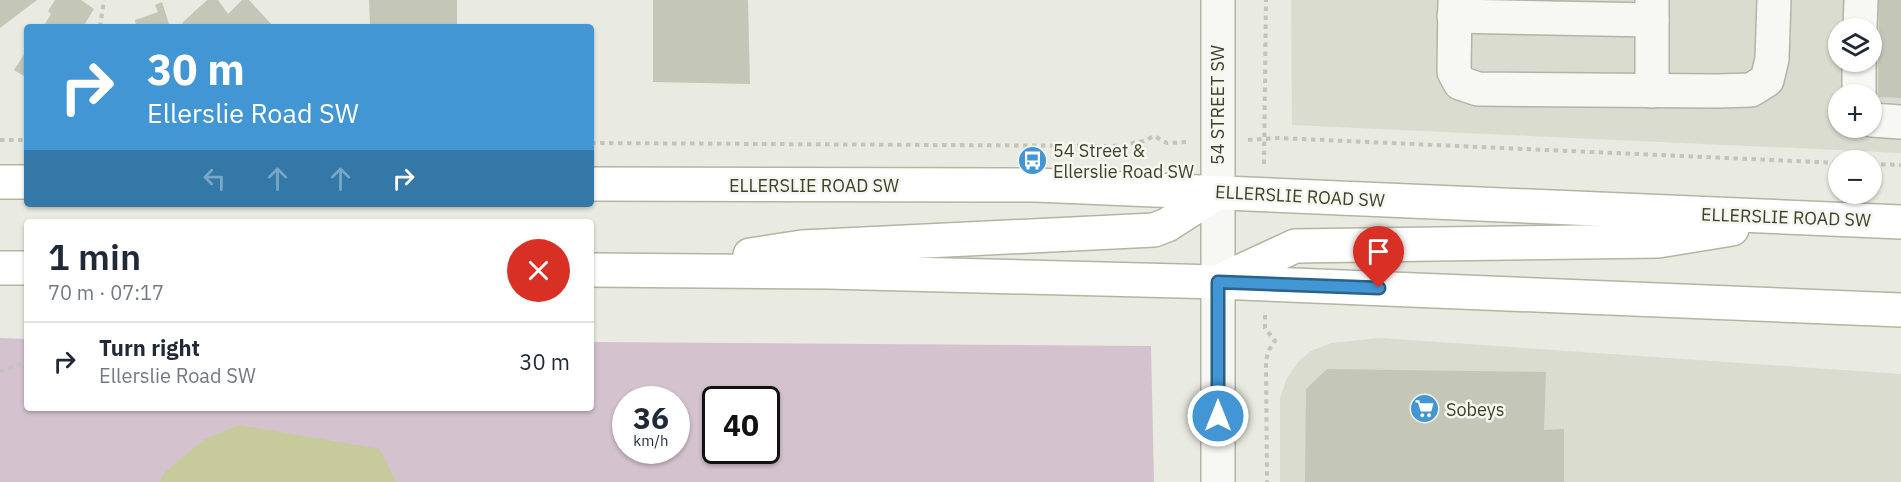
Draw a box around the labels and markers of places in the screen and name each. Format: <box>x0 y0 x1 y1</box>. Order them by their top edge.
place label: 54 Street & Ellerslie Road SW <box>1053 139 1194 183</box>
bus stop icon: 54 Street & Ellerslie Road SW <box>1016 144 1048 176</box>
pin <box>1353 226 1404 288</box>
supermarket icon: Sobeys <box>1409 393 1441 425</box>
place label: Sobeys <box>1446 398 1504 421</box>

